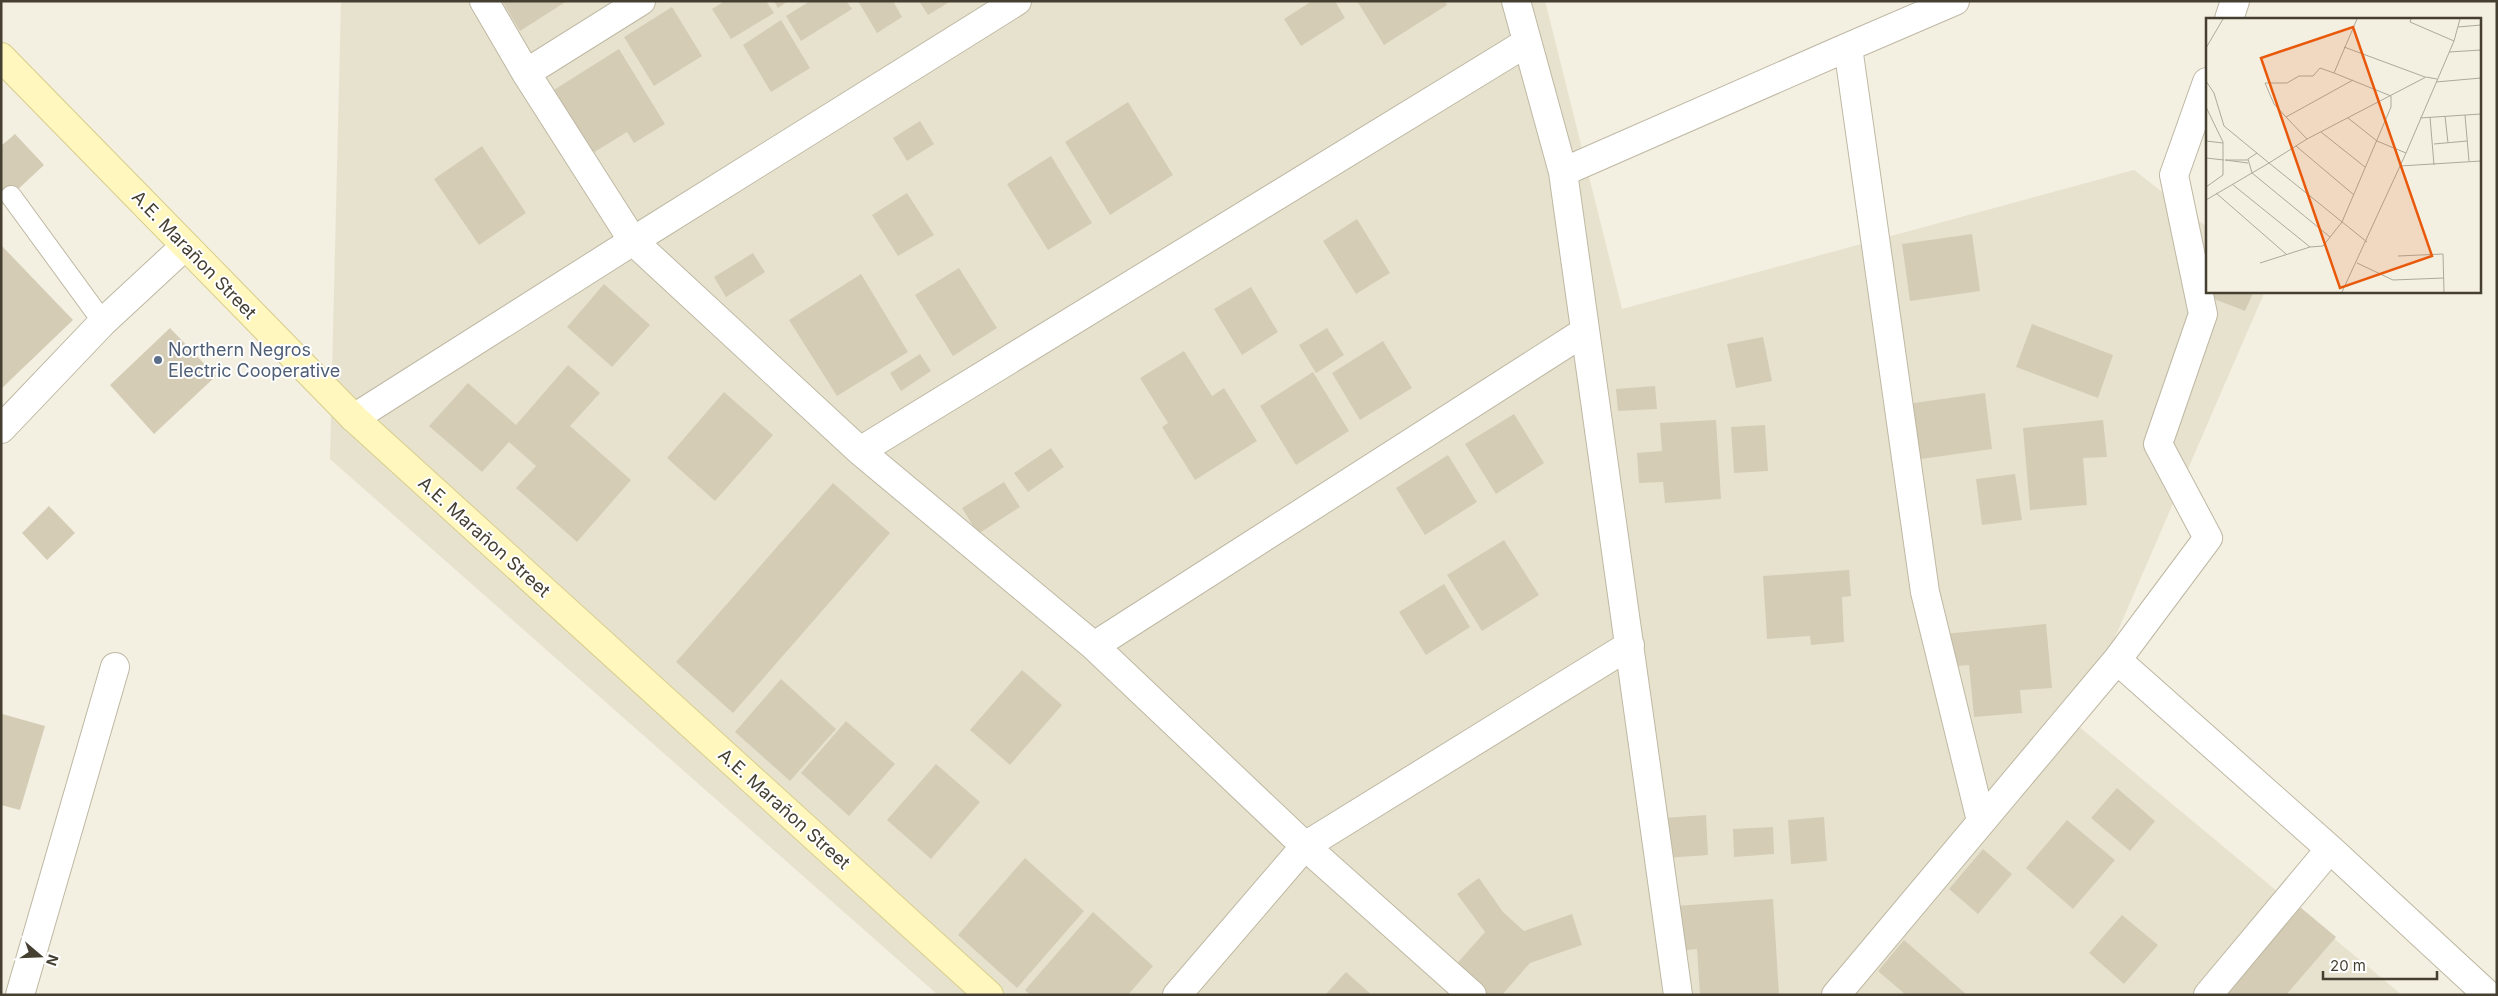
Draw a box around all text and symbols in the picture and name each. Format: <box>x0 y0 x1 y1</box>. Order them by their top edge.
inset map <box>2206 18 2480 292</box>
street label: A.E. Marañon Street <box>128 186 261 323</box>
place label: Northern Negros Electric Cooperative <box>168 339 340 381</box>
marker: Northern Negros Electric Cooperative <box>152 354 164 366</box>
street label: A.E. Marañon Street <box>414 472 555 601</box>
street label: A.E. Marañon Street <box>714 744 855 873</box>
north arrow <box>15 931 65 981</box>
scale bar <box>2323 948 2437 980</box>
text: N <box>43 953 63 968</box>
text: 20 m <box>2330 956 2366 975</box>

